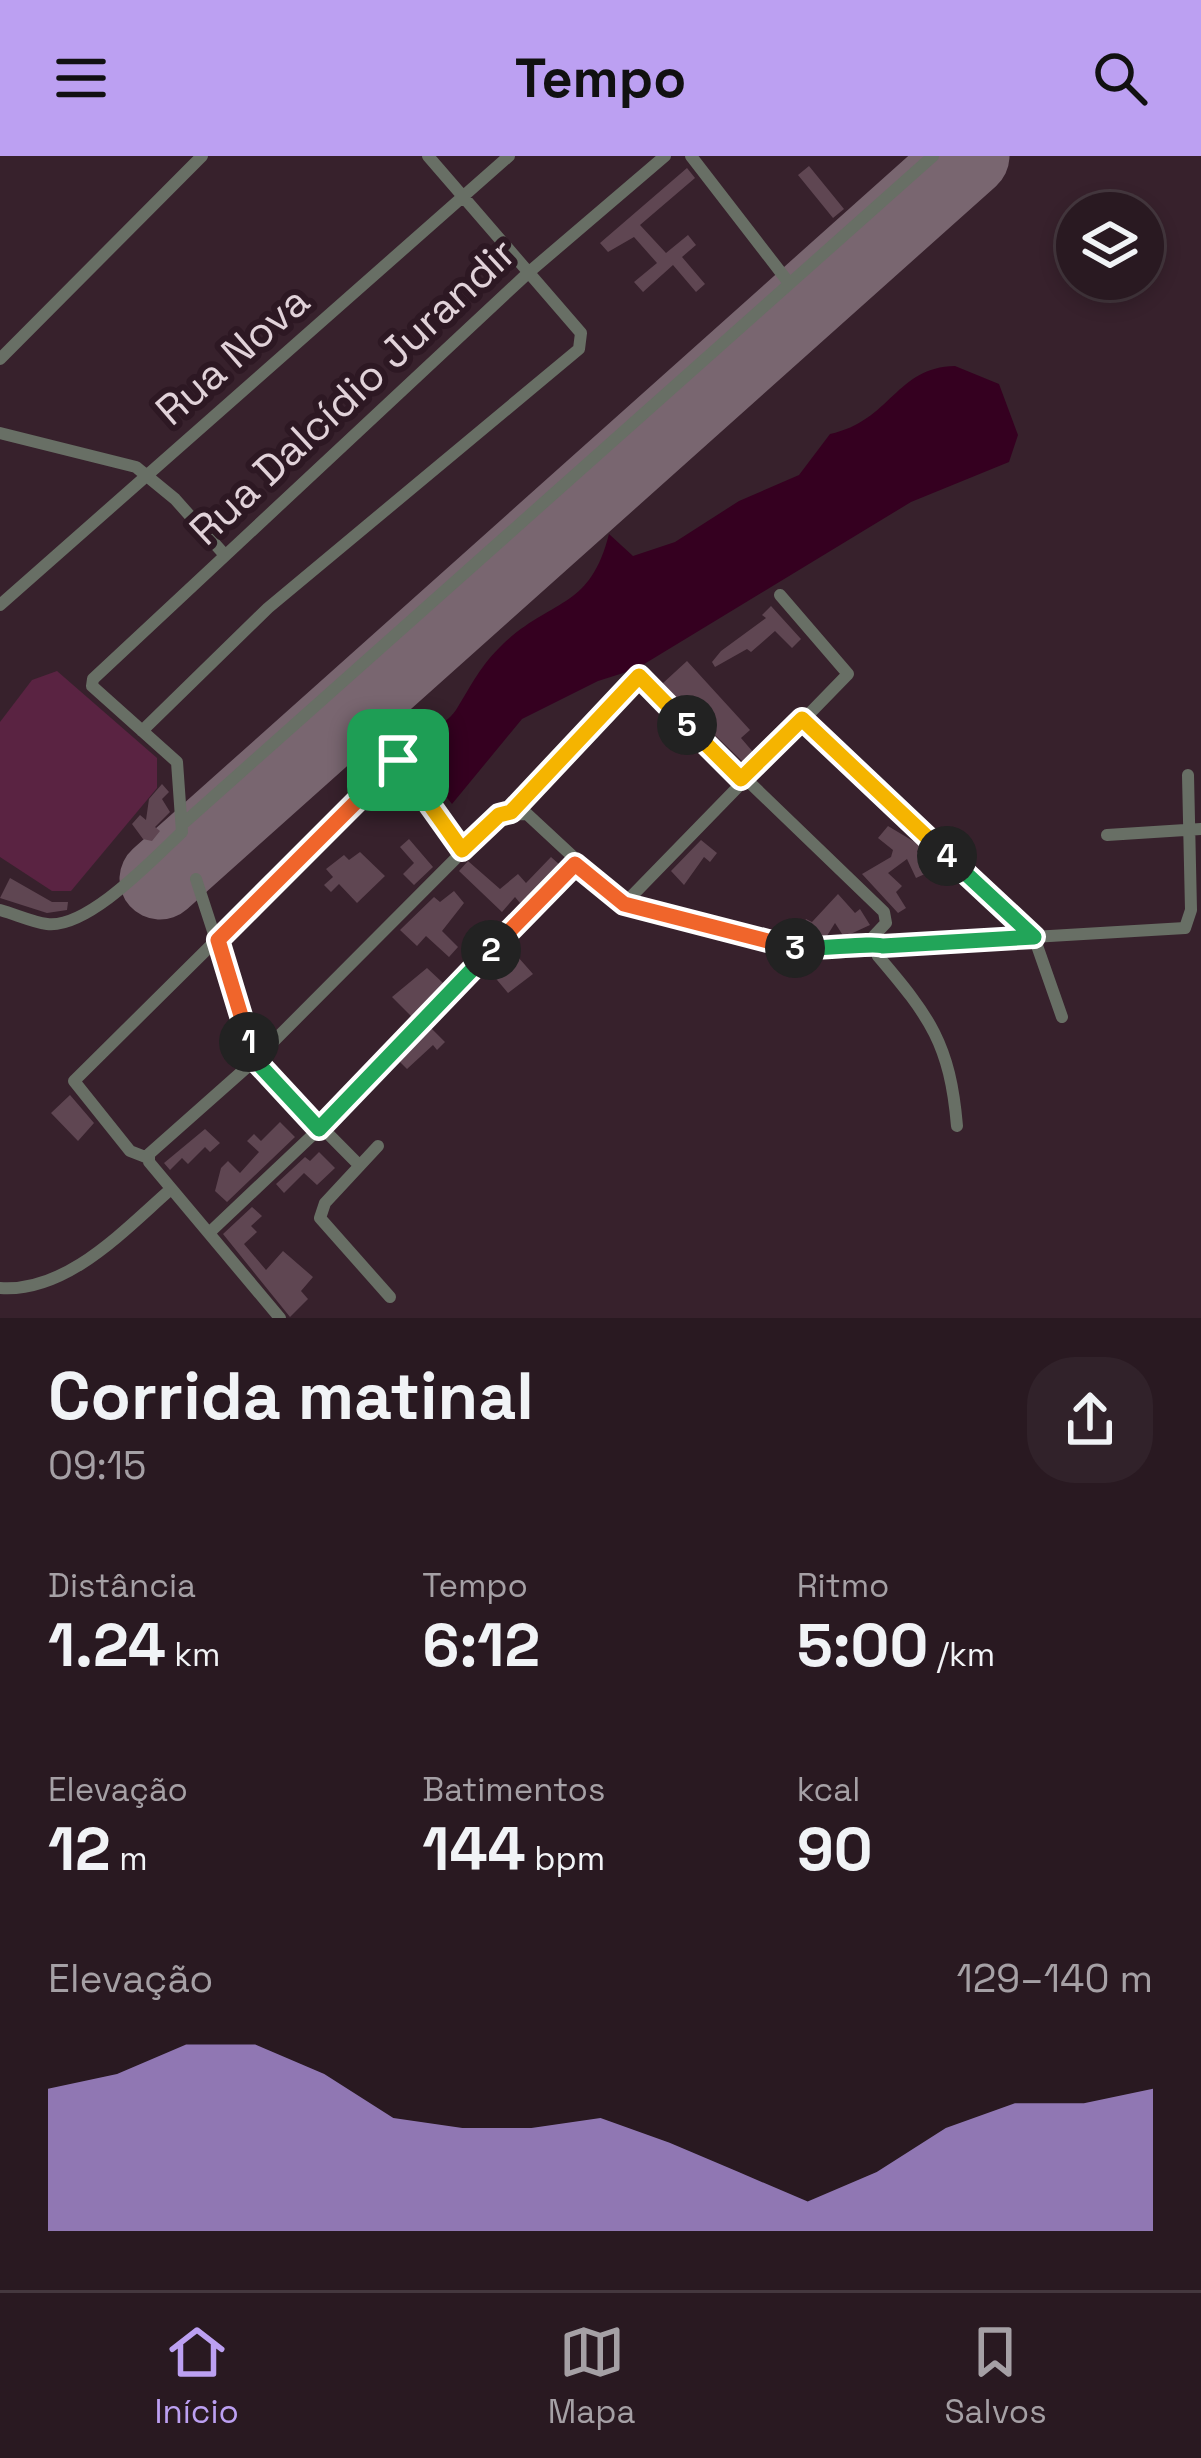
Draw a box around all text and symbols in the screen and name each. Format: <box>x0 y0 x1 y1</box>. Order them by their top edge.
text: Tempo <box>515 44 686 113</box>
icon: menu <box>48 45 114 111</box>
icon: search <box>1087 45 1153 111</box>
map controls <box>1056 192 1164 300</box>
button: layers <box>1056 192 1164 300</box>
street label: Rua Dalcídio Jurandir <box>178 226 526 556</box>
street label: Rua Nova <box>145 274 320 436</box>
pin: 5 <box>657 695 717 755</box>
text: 5 <box>677 704 697 746</box>
pin <box>347 709 449 811</box>
icon: arrive <box>365 727 431 793</box>
pin: 4 <box>917 826 977 886</box>
text: 4 <box>937 835 958 877</box>
pin: 3 <box>765 918 825 978</box>
pin: 2 <box>461 920 521 980</box>
text: 3 <box>785 927 805 969</box>
text: 2 <box>481 929 501 971</box>
pin: 1 <box>219 1012 279 1072</box>
text: 1 <box>242 1021 256 1063</box>
text: Corrida matinal <box>48 1354 534 1438</box>
button: share <box>1027 1357 1153 1483</box>
text: 09:15 <box>48 1441 146 1490</box>
text: Distância <box>48 1565 196 1607</box>
text: Tempo <box>422 1565 528 1607</box>
text: Ritmo <box>797 1565 890 1607</box>
text: 1.24 <box>48 1607 166 1684</box>
text: 6:12 <box>422 1607 540 1684</box>
text: 5:00 <box>797 1607 928 1684</box>
text: km <box>166 1634 220 1676</box>
text: /km <box>928 1634 995 1676</box>
text: Elevação <box>48 1769 188 1811</box>
text: Batimentos <box>422 1769 605 1811</box>
text: kcal <box>797 1769 860 1811</box>
text: 12 <box>48 1811 111 1888</box>
text: 144 <box>422 1811 526 1888</box>
text: 90 <box>797 1811 873 1888</box>
text: m <box>111 1838 148 1880</box>
text: bpm <box>526 1838 605 1880</box>
text: Elevação <box>48 1954 213 2003</box>
text: 129–140 m <box>957 1954 1153 2003</box>
tab: Início <box>154 2319 239 2433</box>
tab: Mapa <box>548 2319 636 2433</box>
tab: Salvos <box>944 2319 1047 2433</box>

